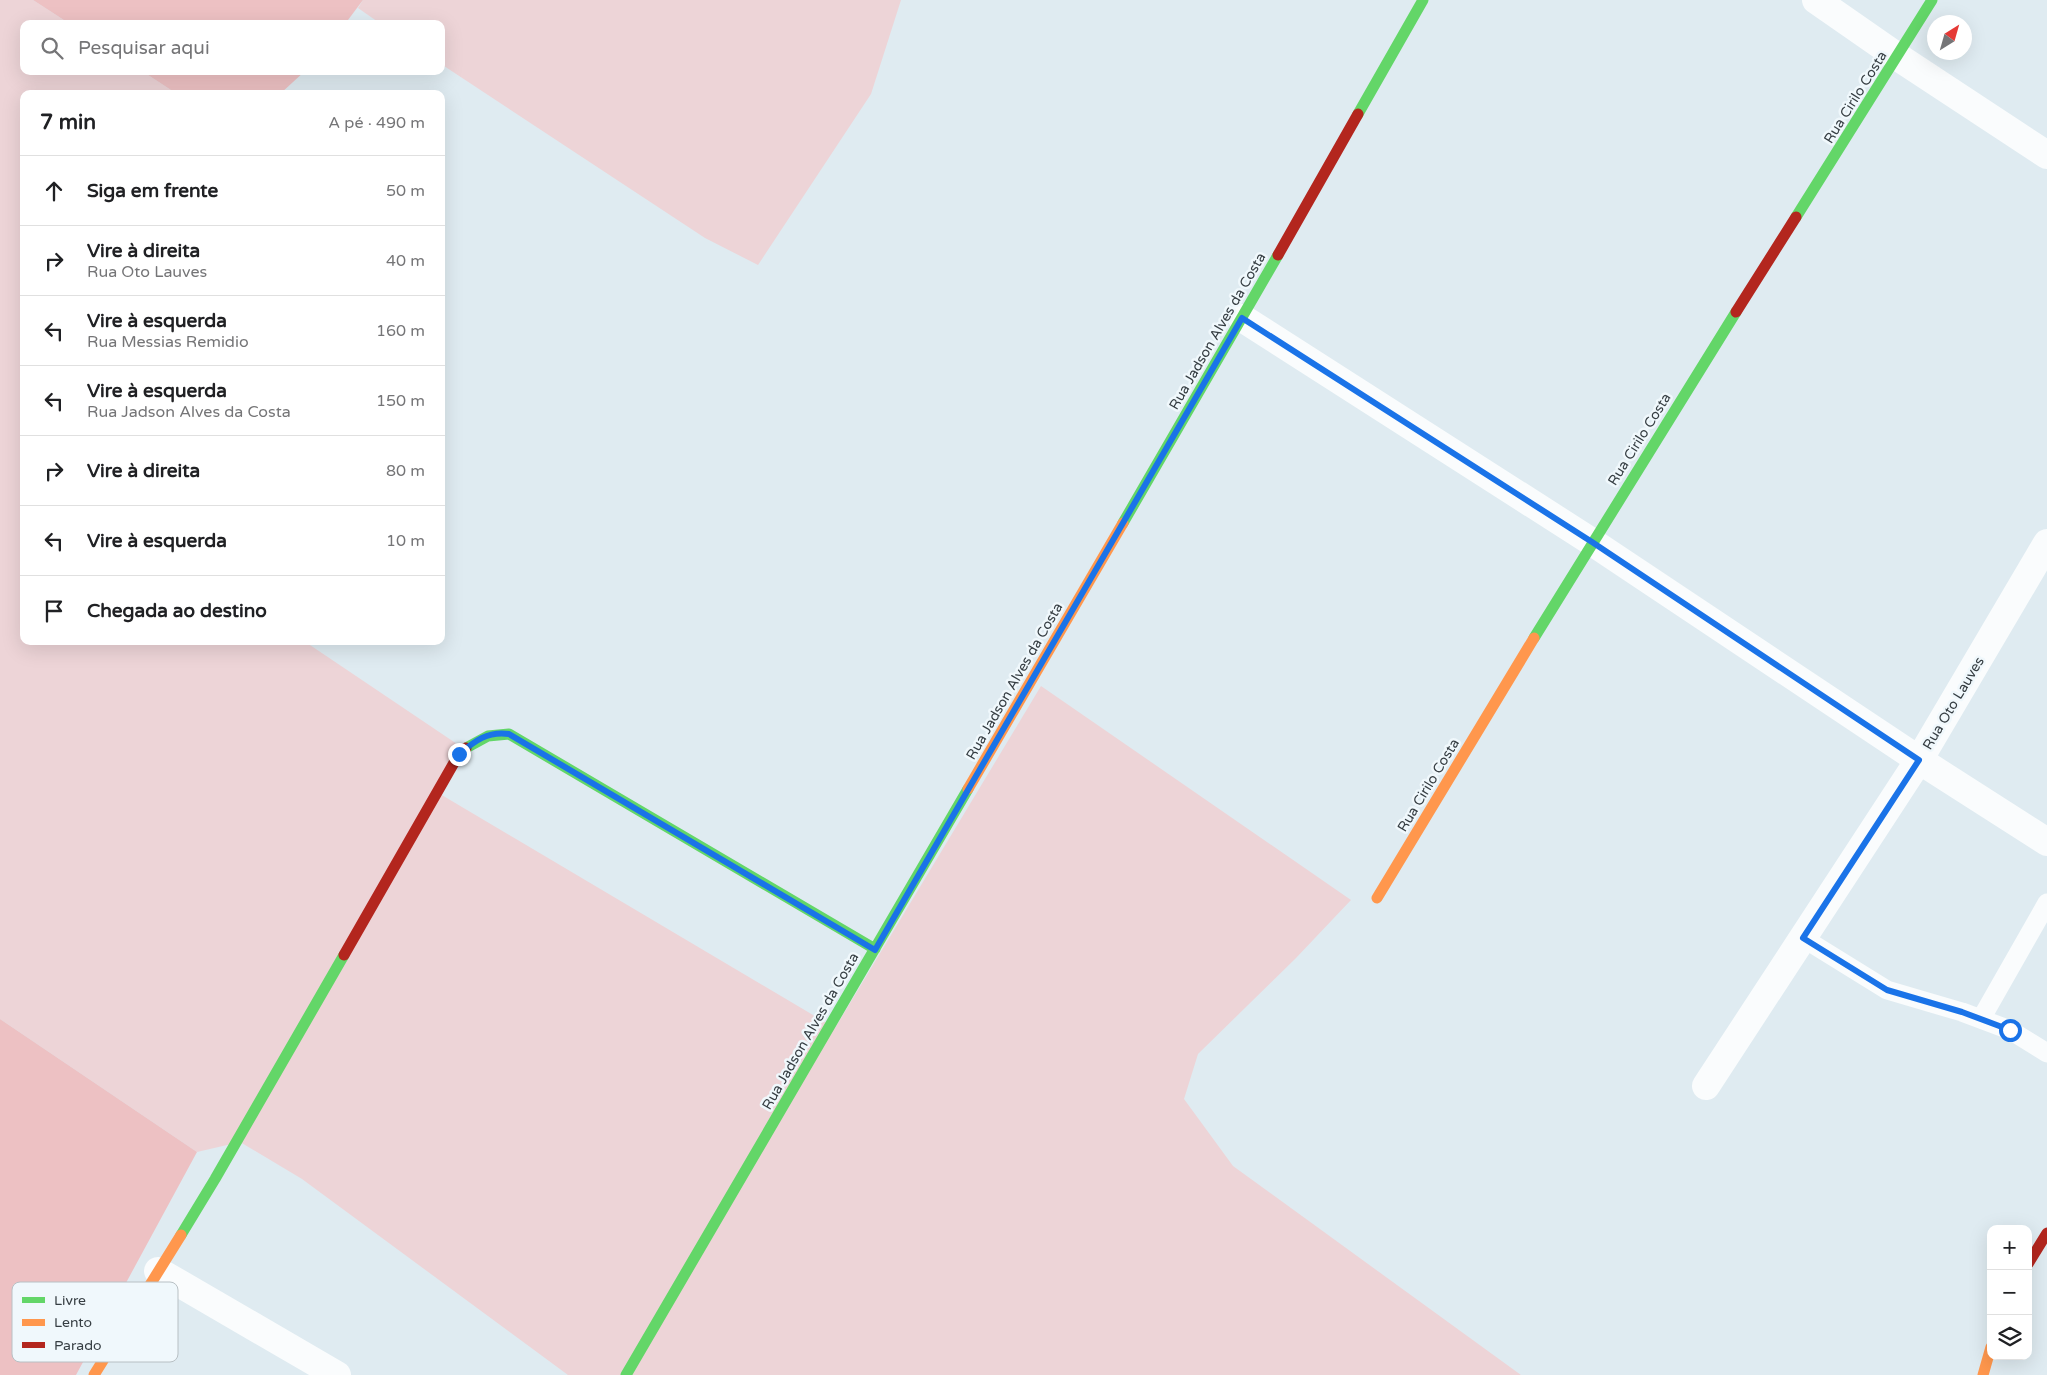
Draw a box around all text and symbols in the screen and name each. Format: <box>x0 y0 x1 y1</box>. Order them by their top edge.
north arrow <box>1927 15 1972 60</box>
search box <box>20 20 445 75</box>
icon: search <box>38 34 66 62</box>
text: Pesquisar aqui <box>78 37 210 59</box>
street label: Rua Cirilo Costa <box>1820 48 1891 147</box>
text: 7 min <box>40 110 96 135</box>
text: A pé · 490 m <box>328 113 425 133</box>
icon: ahead <box>40 177 68 205</box>
text: Siga em frente <box>87 180 218 202</box>
text: 50 m <box>386 181 425 201</box>
text: Vire à direita <box>87 240 200 262</box>
icon: right <box>40 247 68 275</box>
street label: Rua Jadson Alves da Costa <box>1165 250 1269 413</box>
text: 40 m <box>386 251 425 271</box>
text: Rua Oto Lauves <box>87 262 207 282</box>
text: Vire à esquerda <box>87 310 227 332</box>
icon: left <box>40 317 68 345</box>
text: 160 m <box>376 321 425 341</box>
text: Rua Messias Remidio <box>87 332 249 352</box>
text: Vire à esquerda <box>87 380 227 402</box>
icon: left <box>40 387 68 415</box>
street label: Rua Cirilo Costa <box>1604 390 1675 489</box>
text: 150 m <box>376 391 425 411</box>
text: Rua Jadson Alves da Costa <box>87 402 291 422</box>
icon: right <box>40 457 68 485</box>
text: Vire à direita <box>87 460 200 482</box>
text: 80 m <box>386 461 425 481</box>
icon: left <box>40 527 68 555</box>
text: Vire à esquerda <box>87 530 227 552</box>
text: 10 m <box>386 531 425 551</box>
icon: arrive <box>40 597 68 625</box>
text: Chegada ao destino <box>87 600 267 622</box>
street label: Rua Jadson Alves da Costa <box>962 600 1066 763</box>
street label: Rua Oto Lauves <box>1919 654 1988 753</box>
street label: Rua Cirilo Costa <box>1394 736 1463 835</box>
route end <box>448 743 471 766</box>
street label: Rua Jadson Alves da Costa <box>758 950 862 1113</box>
route start <box>1999 1019 2022 1042</box>
map controls <box>1987 1225 2032 1360</box>
button: + <box>1987 1225 2032 1270</box>
button: − <box>1987 1270 2032 1315</box>
legend <box>12 1282 178 1362</box>
text: Livre <box>54 1292 86 1309</box>
text: Lento <box>54 1314 92 1331</box>
button: layers <box>1987 1315 2032 1360</box>
text: Parado <box>54 1337 102 1354</box>

